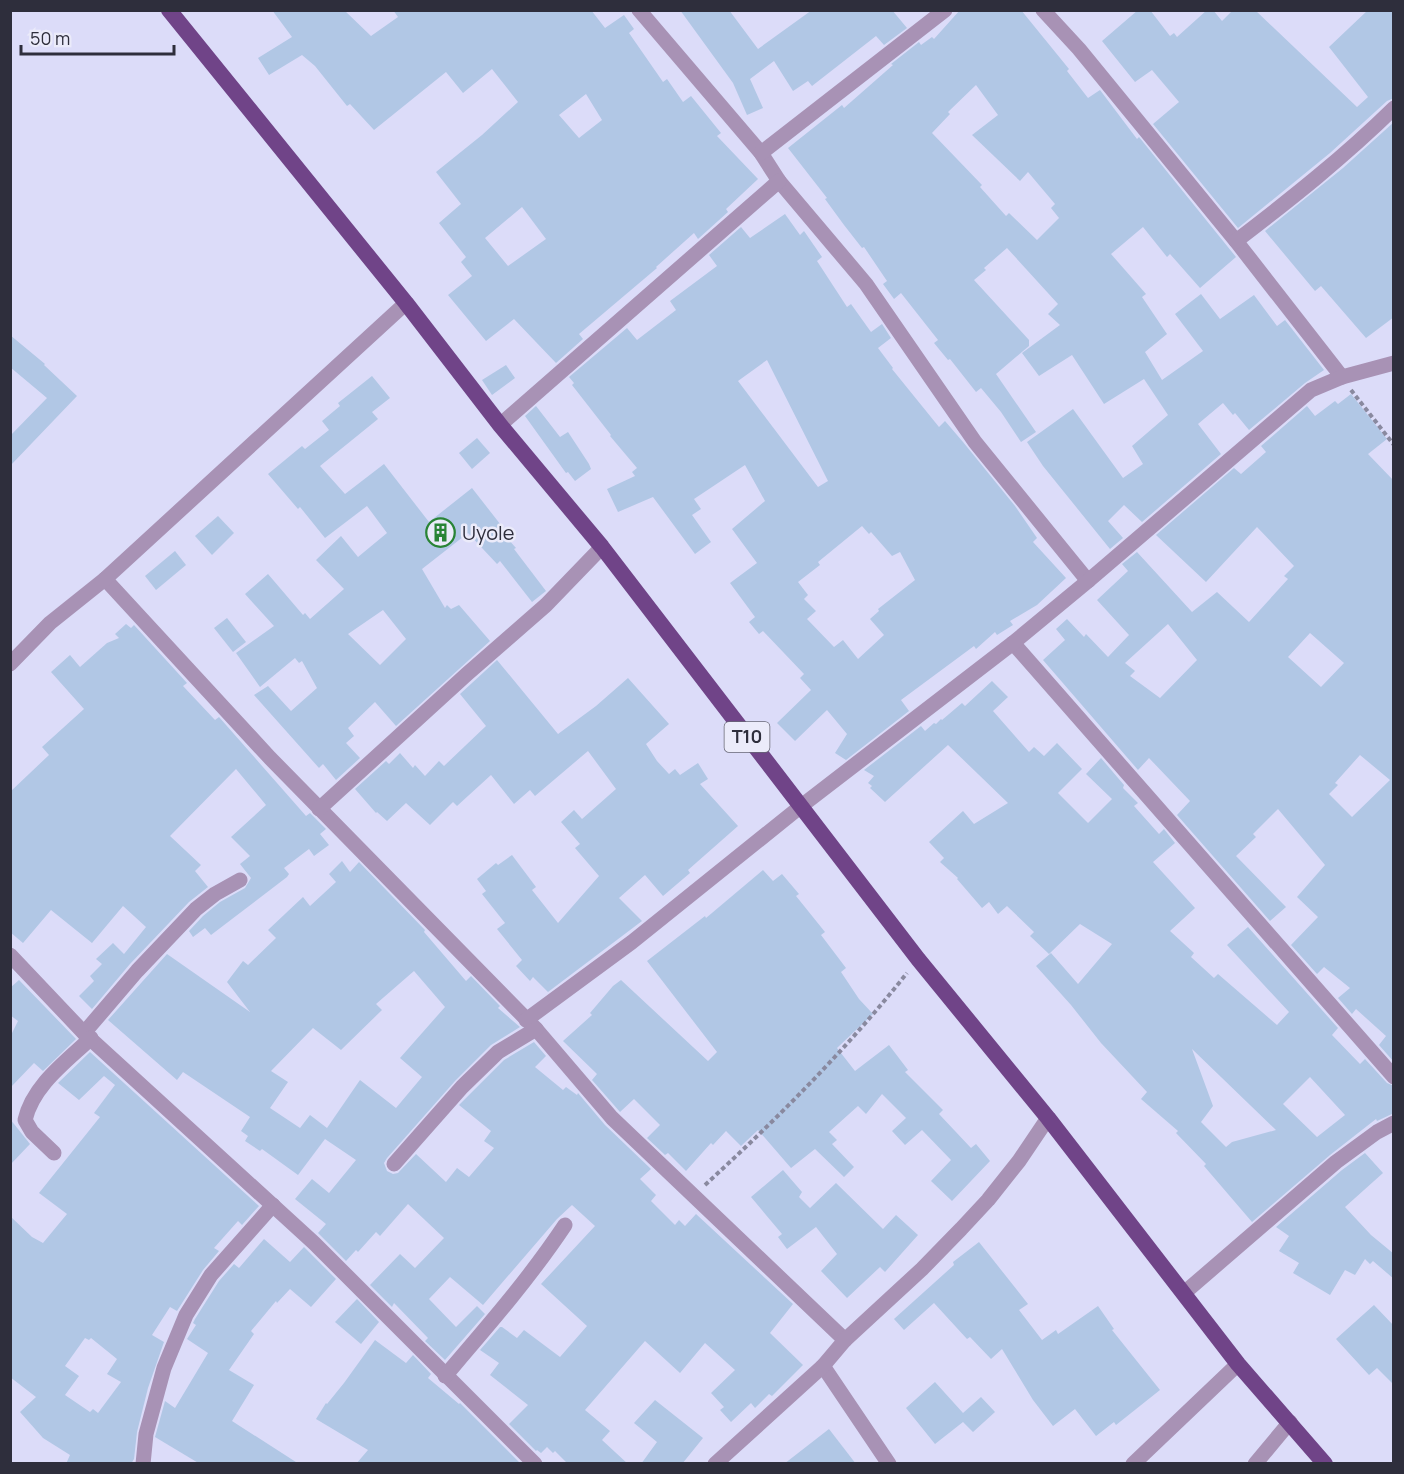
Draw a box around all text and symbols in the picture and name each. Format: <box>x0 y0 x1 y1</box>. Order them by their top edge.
scale bar <box>21 18 174 56</box>
text: 50 m <box>30 26 70 50</box>
building icon: Uyole <box>425 517 457 549</box>
place label: Uyole <box>462 519 514 546</box>
road number: T10 <box>724 722 770 752</box>

